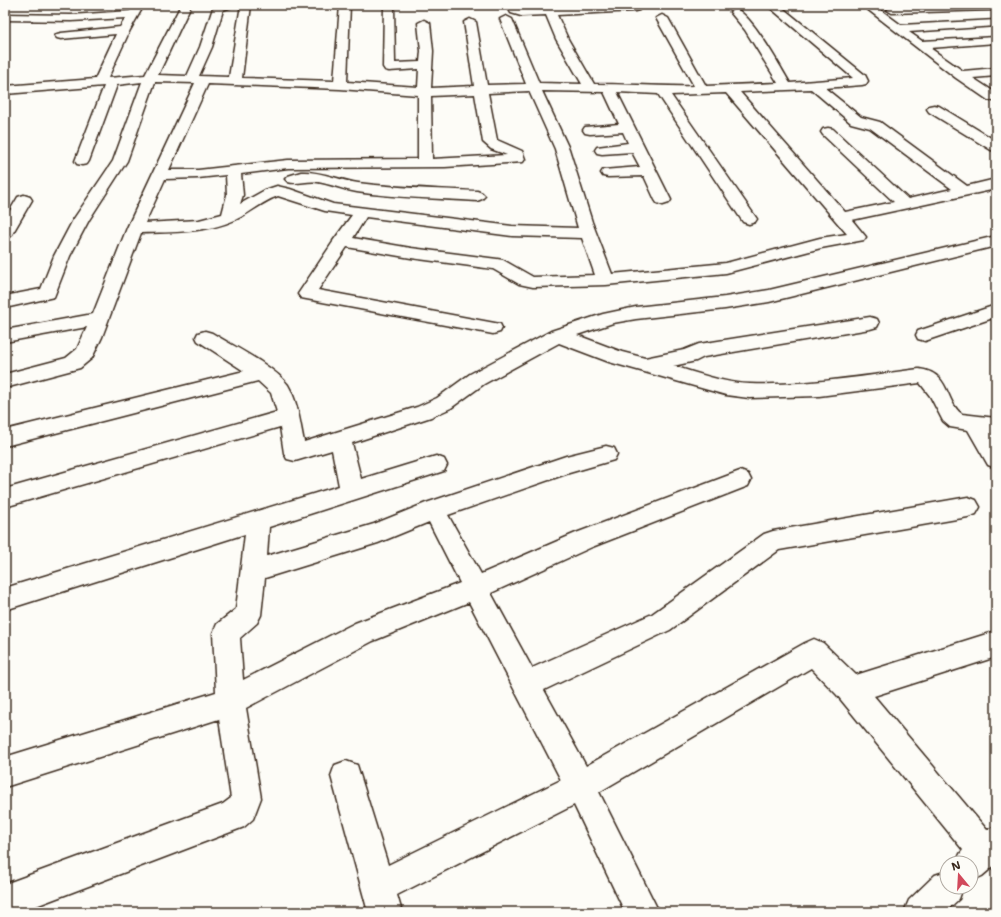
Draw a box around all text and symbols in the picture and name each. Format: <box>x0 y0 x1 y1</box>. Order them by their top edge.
north arrow <box>939 855 979 895</box>
text: N <box>950 857 963 874</box>

